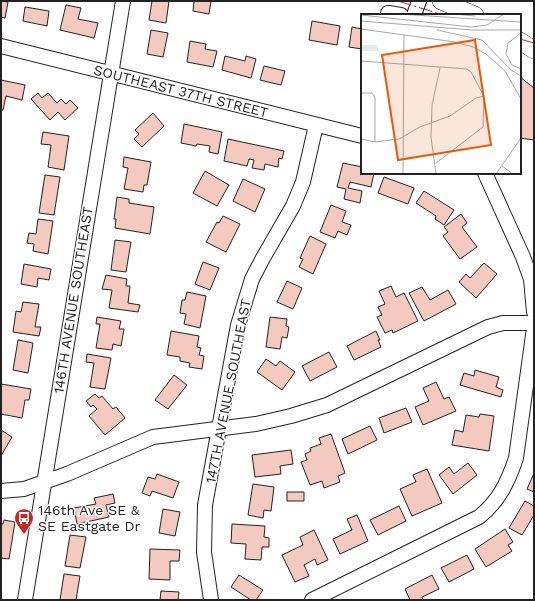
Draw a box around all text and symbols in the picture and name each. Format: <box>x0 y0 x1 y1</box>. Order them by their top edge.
inset map <box>361 14 521 174</box>
street label: SOUTHEAST 37TH STREET <box>92 62 270 121</box>
street label: 146TH AVENUE SOUTHEAST <box>50 205 96 395</box>
street label: 147TH AVENUE SOUTHEAST <box>202 297 254 485</box>
place label: 146th Ave SE & SE Eastgate Dr <box>38 502 141 534</box>
bus stop icon: 146th Ave SE & SE Eastgate Dr <box>13 507 35 535</box>

